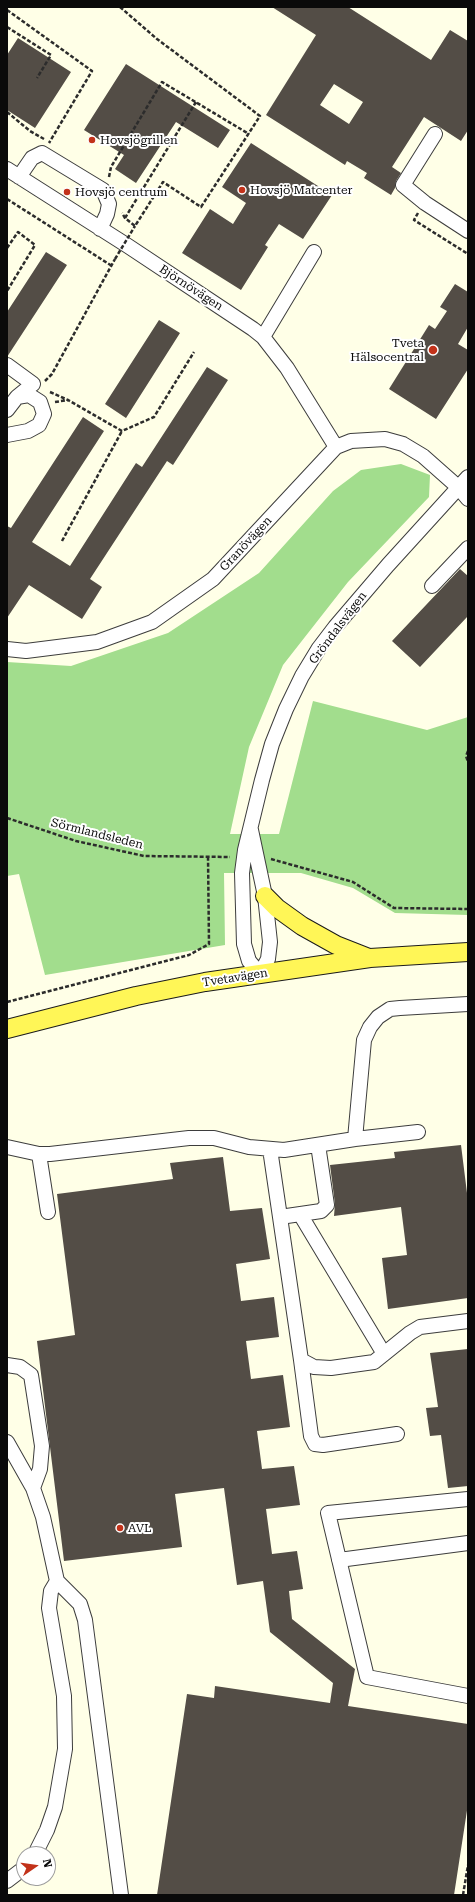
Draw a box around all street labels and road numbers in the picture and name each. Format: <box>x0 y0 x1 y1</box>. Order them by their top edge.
street label: Björnövägen <box>157 262 225 314</box>
street label: Granövägen <box>217 514 275 574</box>
street label: Gröndalsvägen <box>306 589 370 667</box>
street label: Sörmlandsleden <box>49 816 145 852</box>
street label: Tvetavägen <box>201 966 269 990</box>

